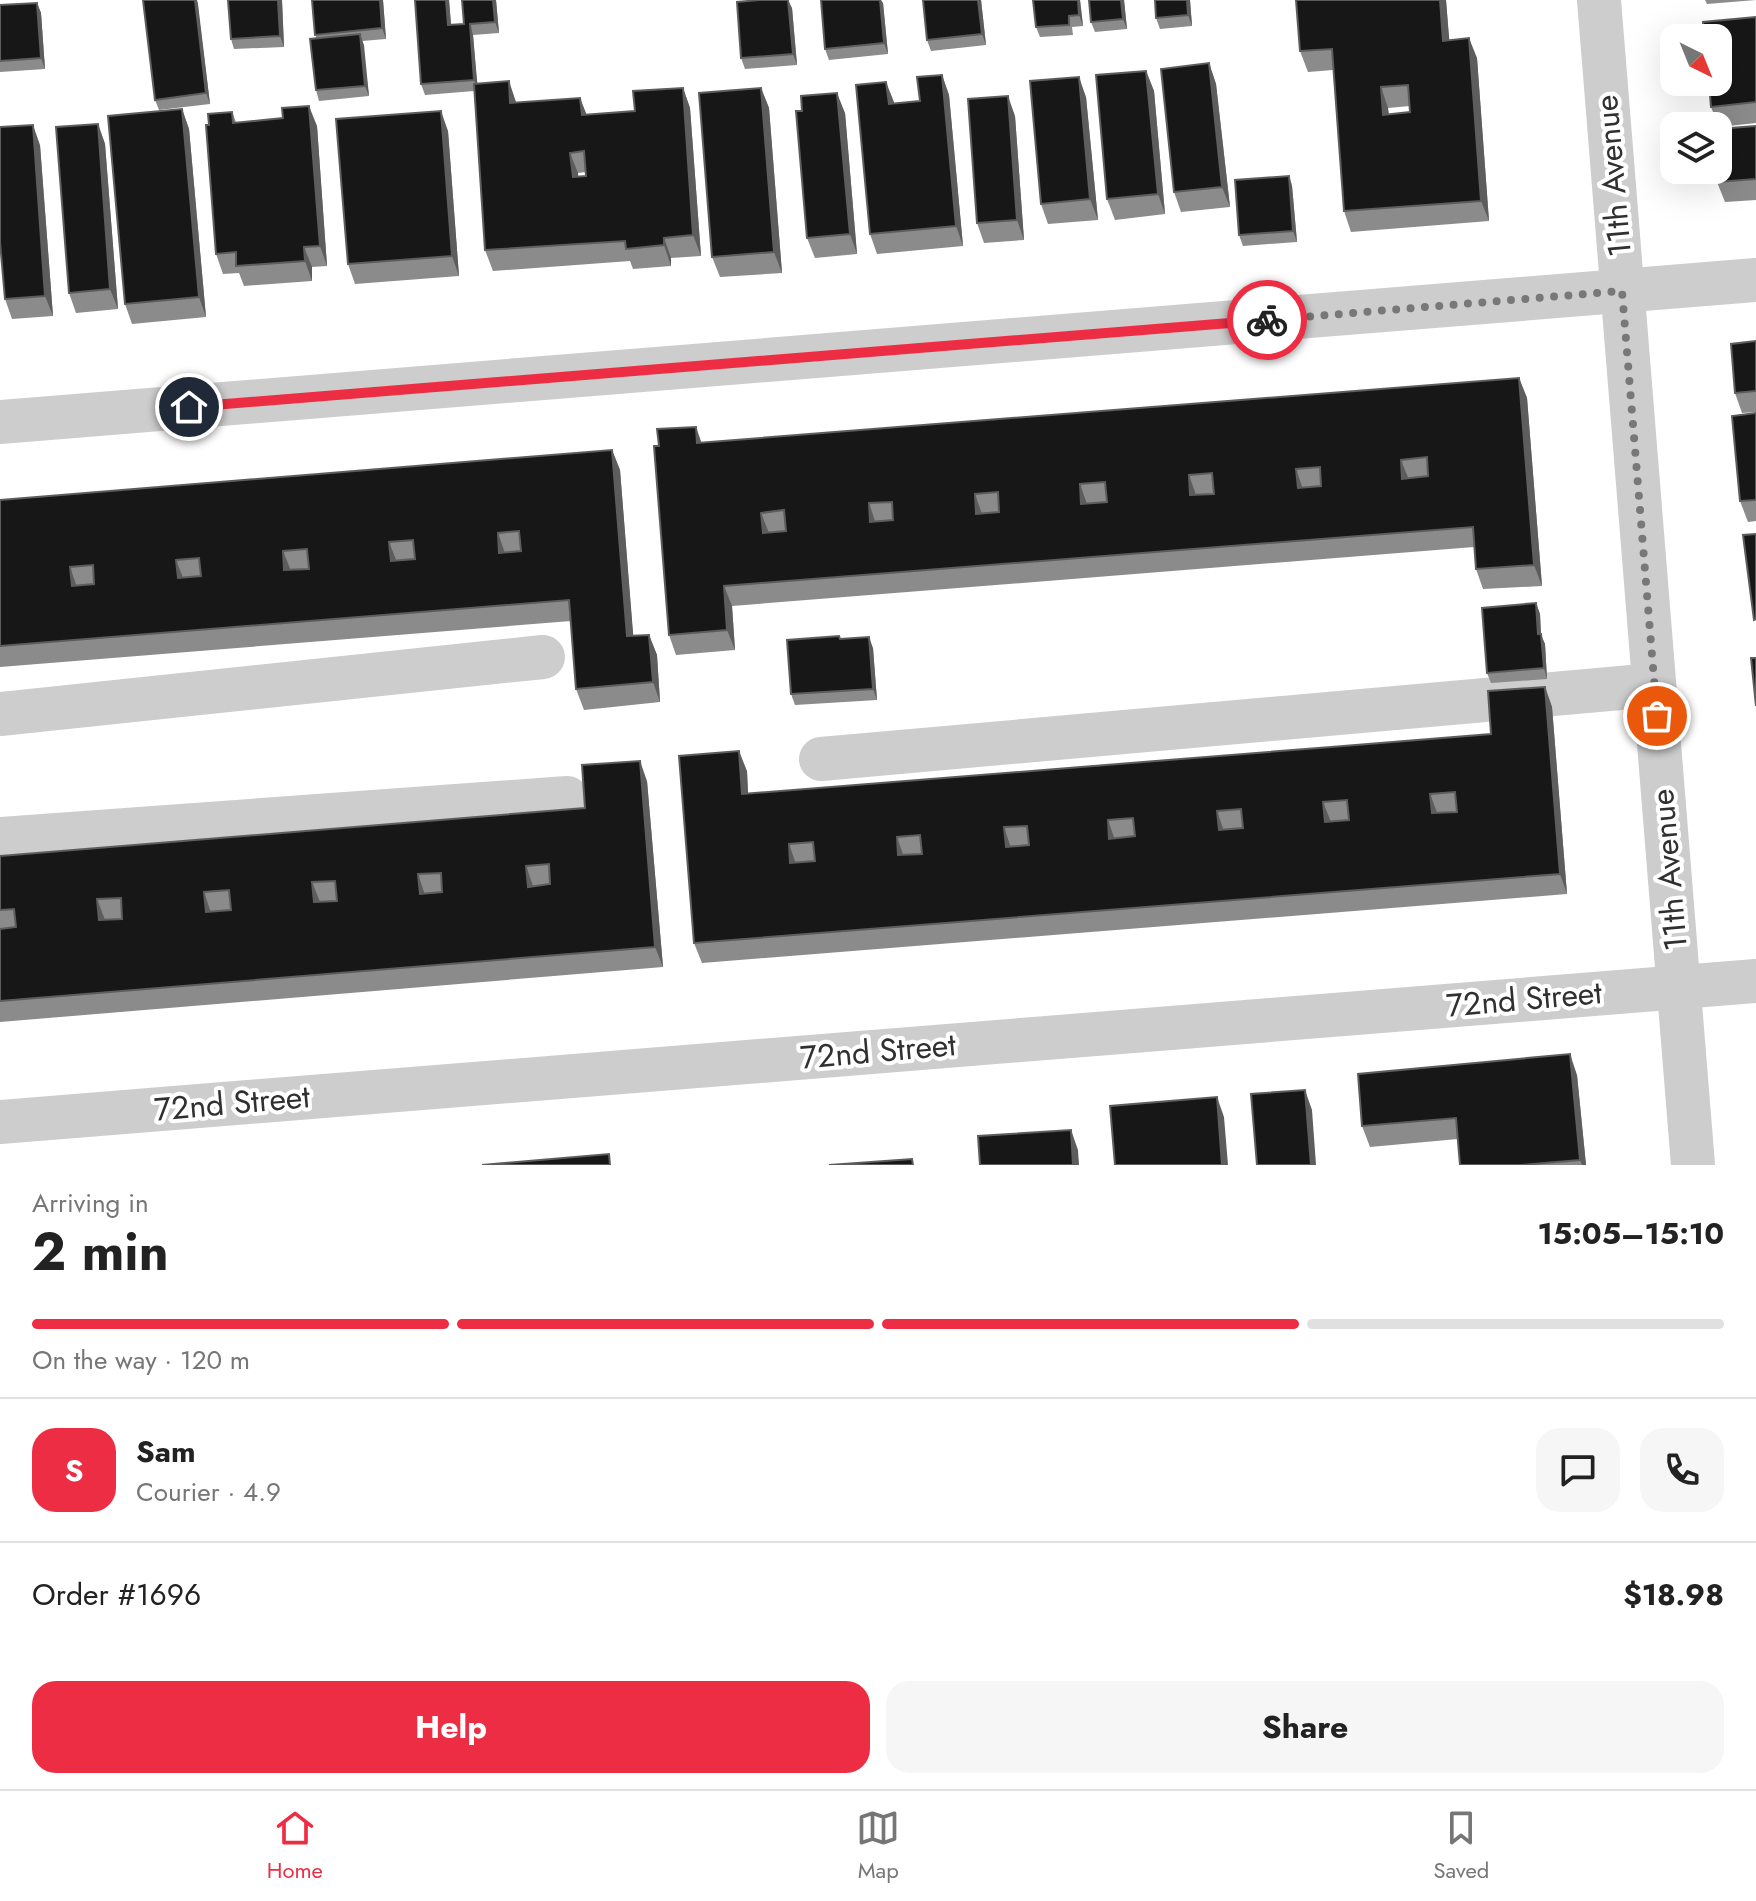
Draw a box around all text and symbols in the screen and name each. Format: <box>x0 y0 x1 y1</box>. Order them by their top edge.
north arrow <box>1660 24 1732 96</box>
map controls <box>1660 24 1732 184</box>
street label: 11th Avenue <box>1583 93 1643 259</box>
button: layers <box>1660 112 1732 184</box>
courier <box>1227 280 1307 360</box>
icon: bike <box>1245 298 1289 342</box>
pin <box>155 373 223 441</box>
icon: home <box>167 385 211 429</box>
pin <box>1623 682 1691 750</box>
icon: bag <box>1635 694 1679 738</box>
street label: 11th Avenue <box>1639 787 1699 953</box>
street label: 72nd Street <box>1444 969 1604 1029</box>
street label: 72nd Street <box>798 1021 958 1081</box>
street label: 72nd Street <box>152 1073 312 1133</box>
text: Arriving in <box>32 1184 149 1222</box>
text: 15:05–15:10 <box>1538 1212 1724 1255</box>
text: 2 min <box>32 1214 169 1290</box>
text: On the way · 120 m <box>32 1341 250 1379</box>
button: chat <box>1536 1428 1620 1512</box>
button: phone <box>1640 1428 1724 1512</box>
text: Sam <box>136 1430 196 1473</box>
text: S <box>65 1449 83 1492</box>
text: Courier · 4.9 <box>136 1473 281 1511</box>
text: Order #1696 <box>32 1573 201 1616</box>
text: $18.98 <box>1623 1573 1724 1616</box>
button: Help <box>32 1681 870 1773</box>
button: Share <box>886 1681 1724 1773</box>
tab: Home <box>267 1806 323 1886</box>
tab: Map <box>856 1806 900 1886</box>
tab: Saved <box>1434 1806 1489 1886</box>

